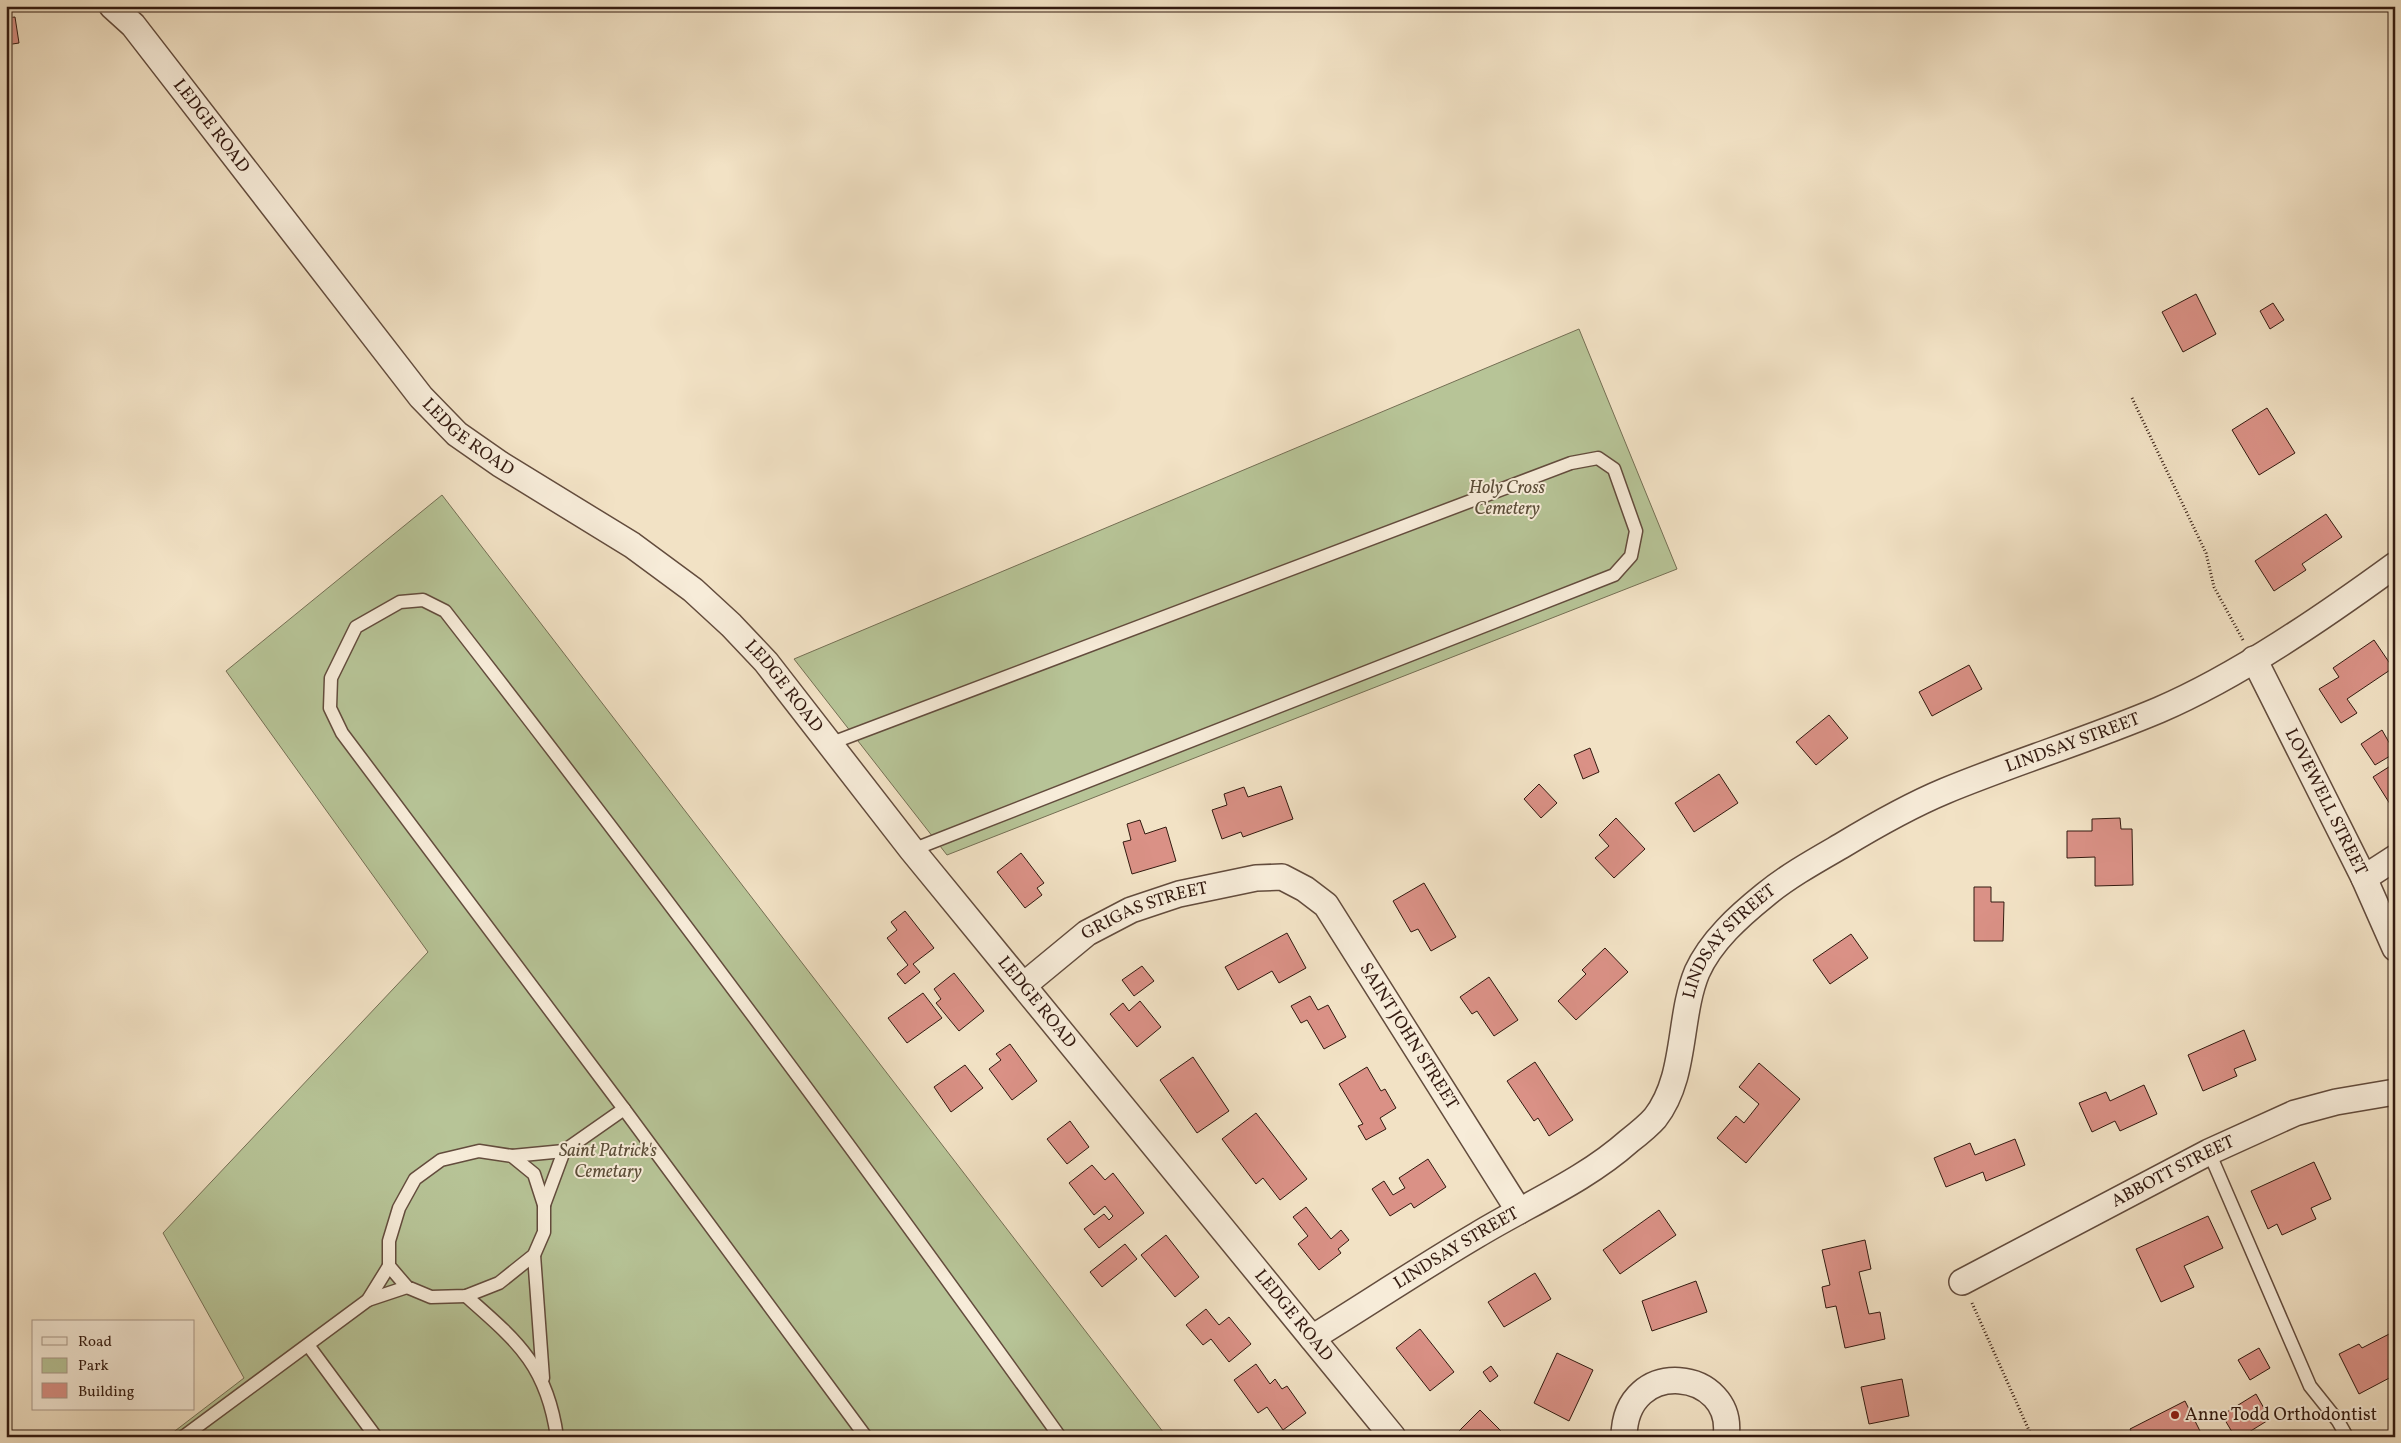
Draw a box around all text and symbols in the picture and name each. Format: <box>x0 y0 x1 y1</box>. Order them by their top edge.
street label: LEDGE ROAD <box>167 74 256 178</box>
street label: LEDGE ROAD <box>416 393 519 482</box>
park label: Holy Cross Cemetery <box>1469 476 1546 522</box>
street label: LEDGE ROAD <box>739 634 829 738</box>
street label: LINDSAY STREET <box>2002 706 2144 779</box>
street label: LOVEWELL STREET <box>2278 724 2373 880</box>
street label: GRIGAS STREET <box>1077 876 1211 946</box>
street label: LINDSAY STREET <box>1677 878 1781 1001</box>
street label: LEDGE ROAD <box>991 951 1082 1054</box>
street label: SAINT JOHN STREET <box>1353 958 1465 1115</box>
street label: ABBOTT STREET <box>2107 1129 2239 1214</box>
park label: Saint Patrick's Cemetary <box>559 1139 657 1185</box>
street label: LINDSAY STREET <box>1389 1201 1524 1296</box>
street label: LEDGE ROAD <box>1248 1264 1339 1367</box>
legend <box>32 1320 195 1410</box>
text: Road <box>78 1332 112 1353</box>
text: Park <box>78 1356 109 1377</box>
text: Building <box>78 1382 135 1403</box>
place label: Anne Todd Orthodontist <box>2185 1403 2377 1428</box>
marker: Anne Todd Orthodontist <box>2169 1409 2181 1421</box>

